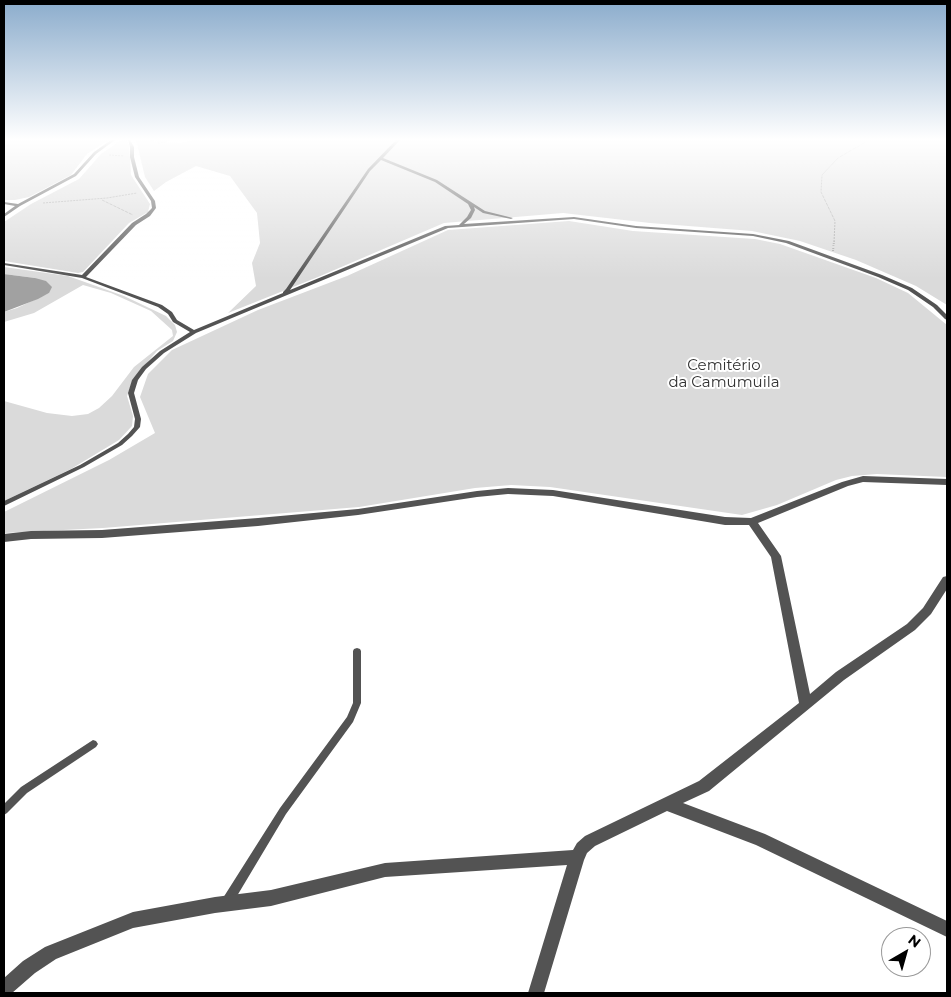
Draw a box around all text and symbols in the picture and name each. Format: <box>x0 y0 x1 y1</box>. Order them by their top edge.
park label: Cemitério da Camumuila <box>668 357 780 392</box>
north arrow <box>881 927 931 977</box>
text: N <box>905 930 925 952</box>

